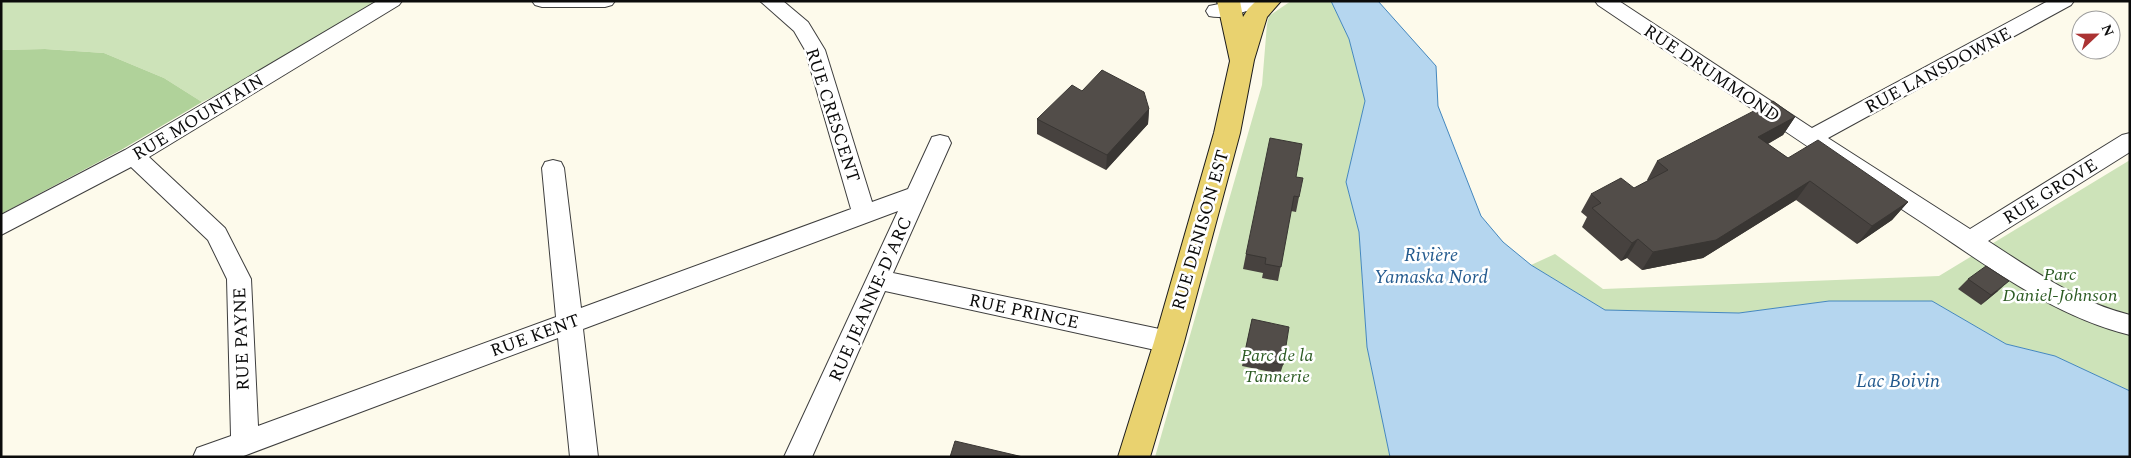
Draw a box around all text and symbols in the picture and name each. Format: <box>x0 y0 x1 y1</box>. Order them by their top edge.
north arrow <box>2071 10 2121 60</box>
street label: RUE DRUMMOND <box>1638 18 1785 129</box>
street label: RUE LANSDOWNE <box>1860 20 2016 121</box>
text: N <box>2096 21 2119 40</box>
street label: RUE CRESCENT <box>798 44 867 186</box>
street label: RUE MOUNTAIN <box>127 67 269 167</box>
street label: RUE DENISON EST <box>1165 147 1236 313</box>
street label: RUE GROVE <box>1998 152 2103 231</box>
street label: RUE JEANNE-D'ARC <box>822 212 919 386</box>
water label: Rivière Yamaska Nord <box>1374 241 1488 292</box>
park label: Parc Daniel-Johnson <box>2003 261 2118 309</box>
street label: RUE PAYNE <box>226 287 257 391</box>
street label: RUE PRINCE <box>966 287 1081 336</box>
street label: RUE KENT <box>487 307 584 364</box>
park label: Parc de la Tannerie <box>1241 342 1313 390</box>
water label: Lac Boivin <box>1856 367 1940 396</box>

